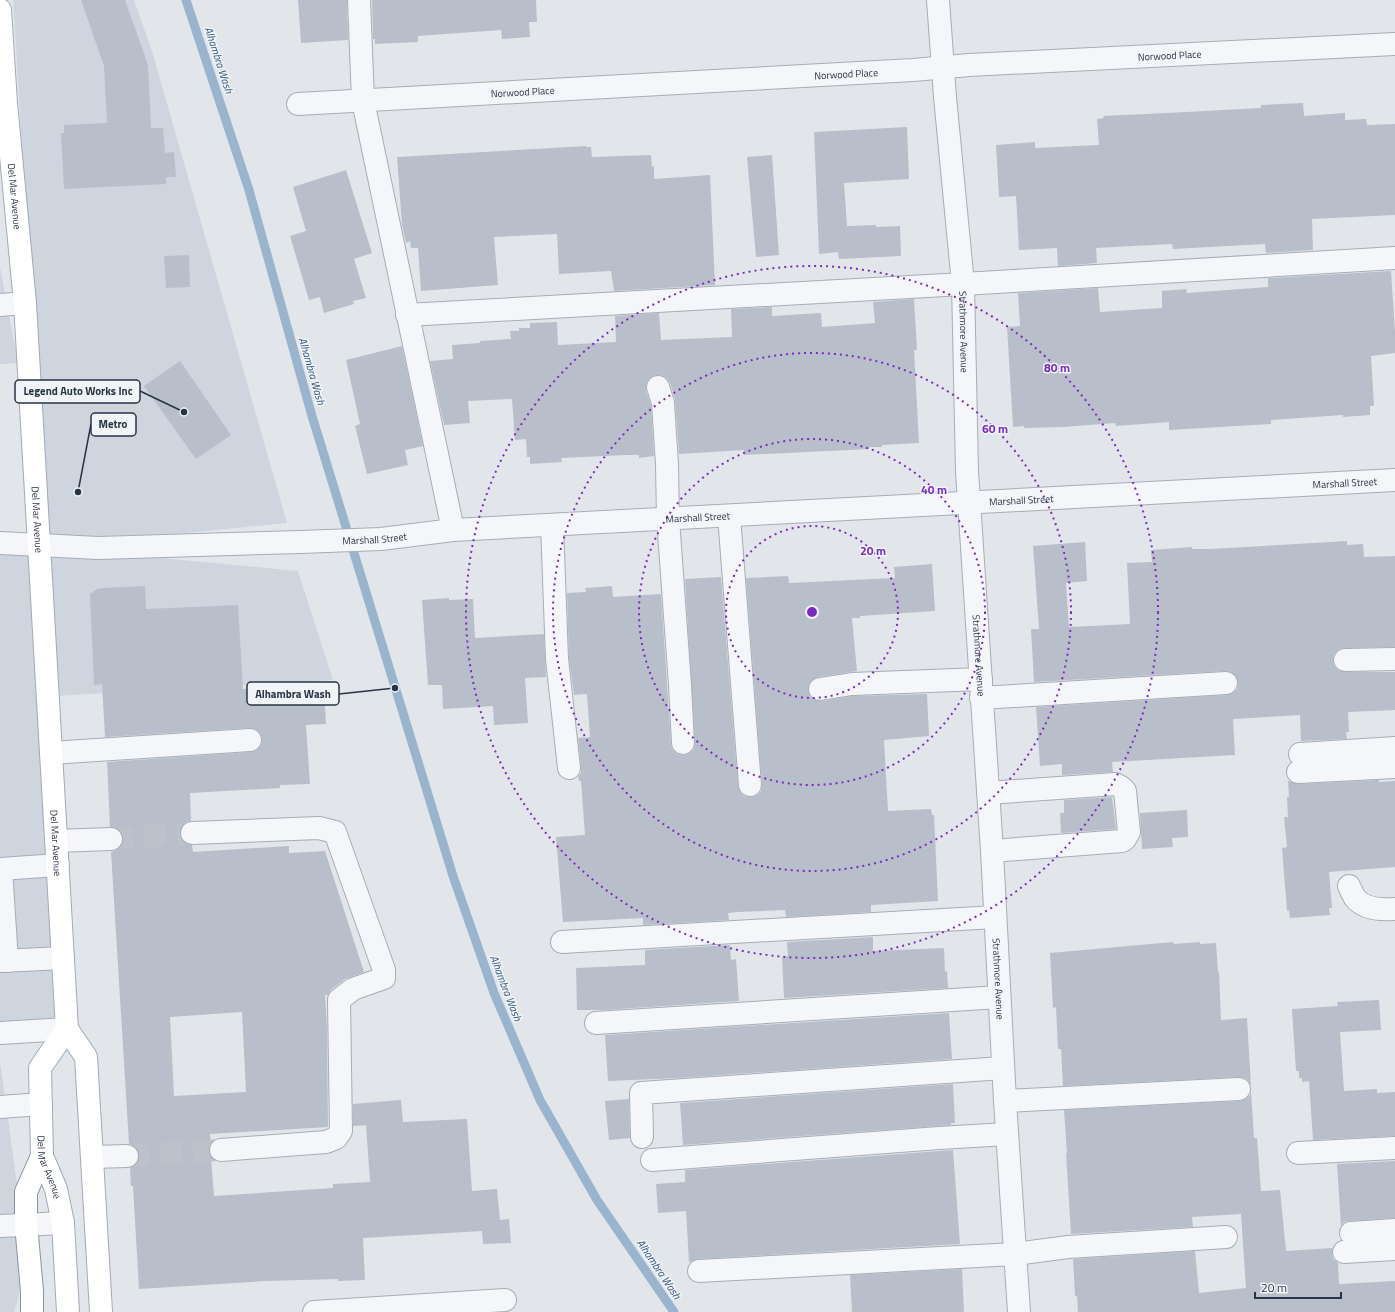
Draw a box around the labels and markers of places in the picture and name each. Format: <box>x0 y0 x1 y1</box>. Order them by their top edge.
callout: Legend Auto Works Inc <box>15 380 140 403</box>
callout: Metro <box>91 413 136 436</box>
centre of rings <box>805 605 819 619</box>
callout: Alhambra Wash <box>247 682 339 705</box>

